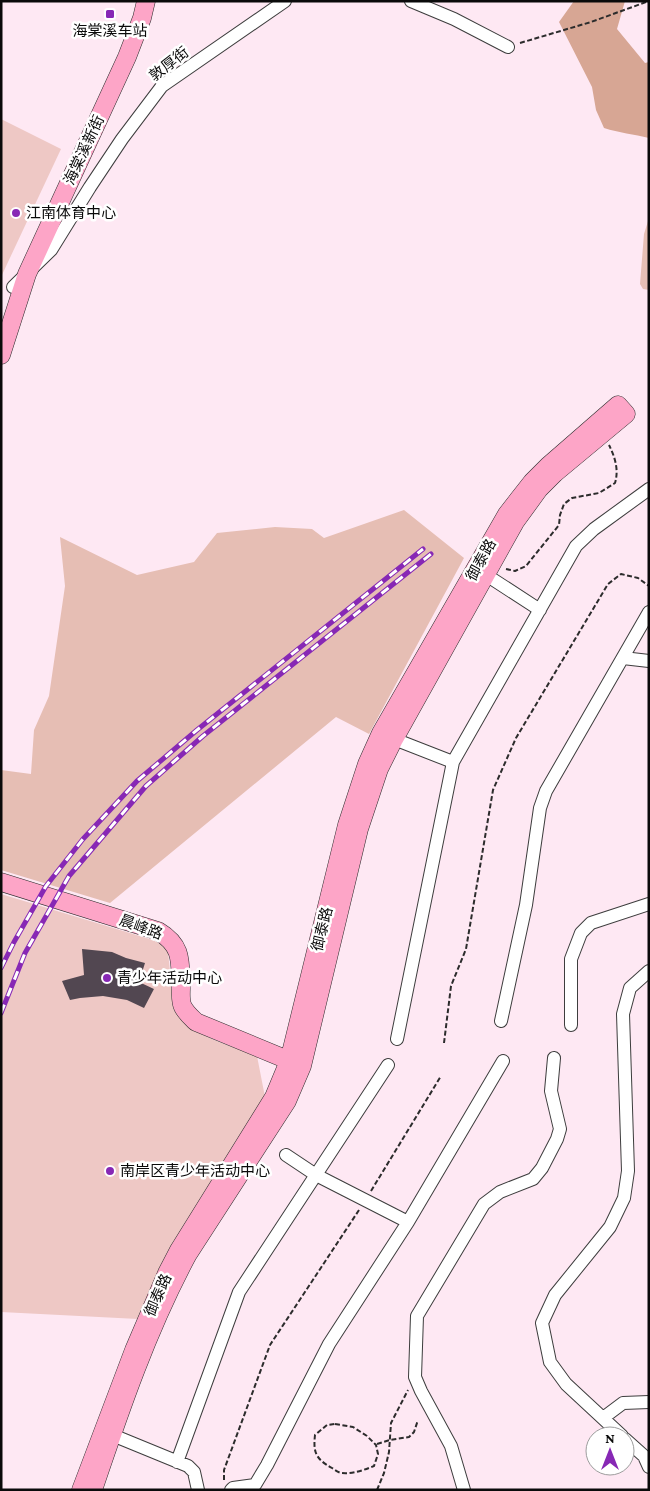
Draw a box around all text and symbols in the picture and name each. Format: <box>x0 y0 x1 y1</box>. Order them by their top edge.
marker: 海棠溪车站 <box>104 8 116 20</box>
place label: 海棠溪车站 <box>72 23 148 39</box>
street label: 敦厚街 <box>146 44 192 84</box>
street label: 海棠溪新街 <box>61 113 107 187</box>
place label: 江南体育中心 <box>26 205 116 221</box>
marker: 江南体育中心 <box>10 207 22 219</box>
street label: 御泰路 <box>463 536 499 584</box>
street label: 御泰路 <box>309 905 335 953</box>
street label: 晨峰路 <box>117 911 165 942</box>
place label: 青少年活动中心 <box>117 970 222 986</box>
marker: 青少年活动中心 <box>101 972 113 984</box>
place label: 南岸区青少年活动中心 <box>120 1163 270 1179</box>
marker: 南岸区青少年活动中心 <box>104 1165 116 1177</box>
street label: 御泰路 <box>142 1271 174 1319</box>
north arrow <box>585 1426 635 1476</box>
text: N <box>605 1430 615 1446</box>

